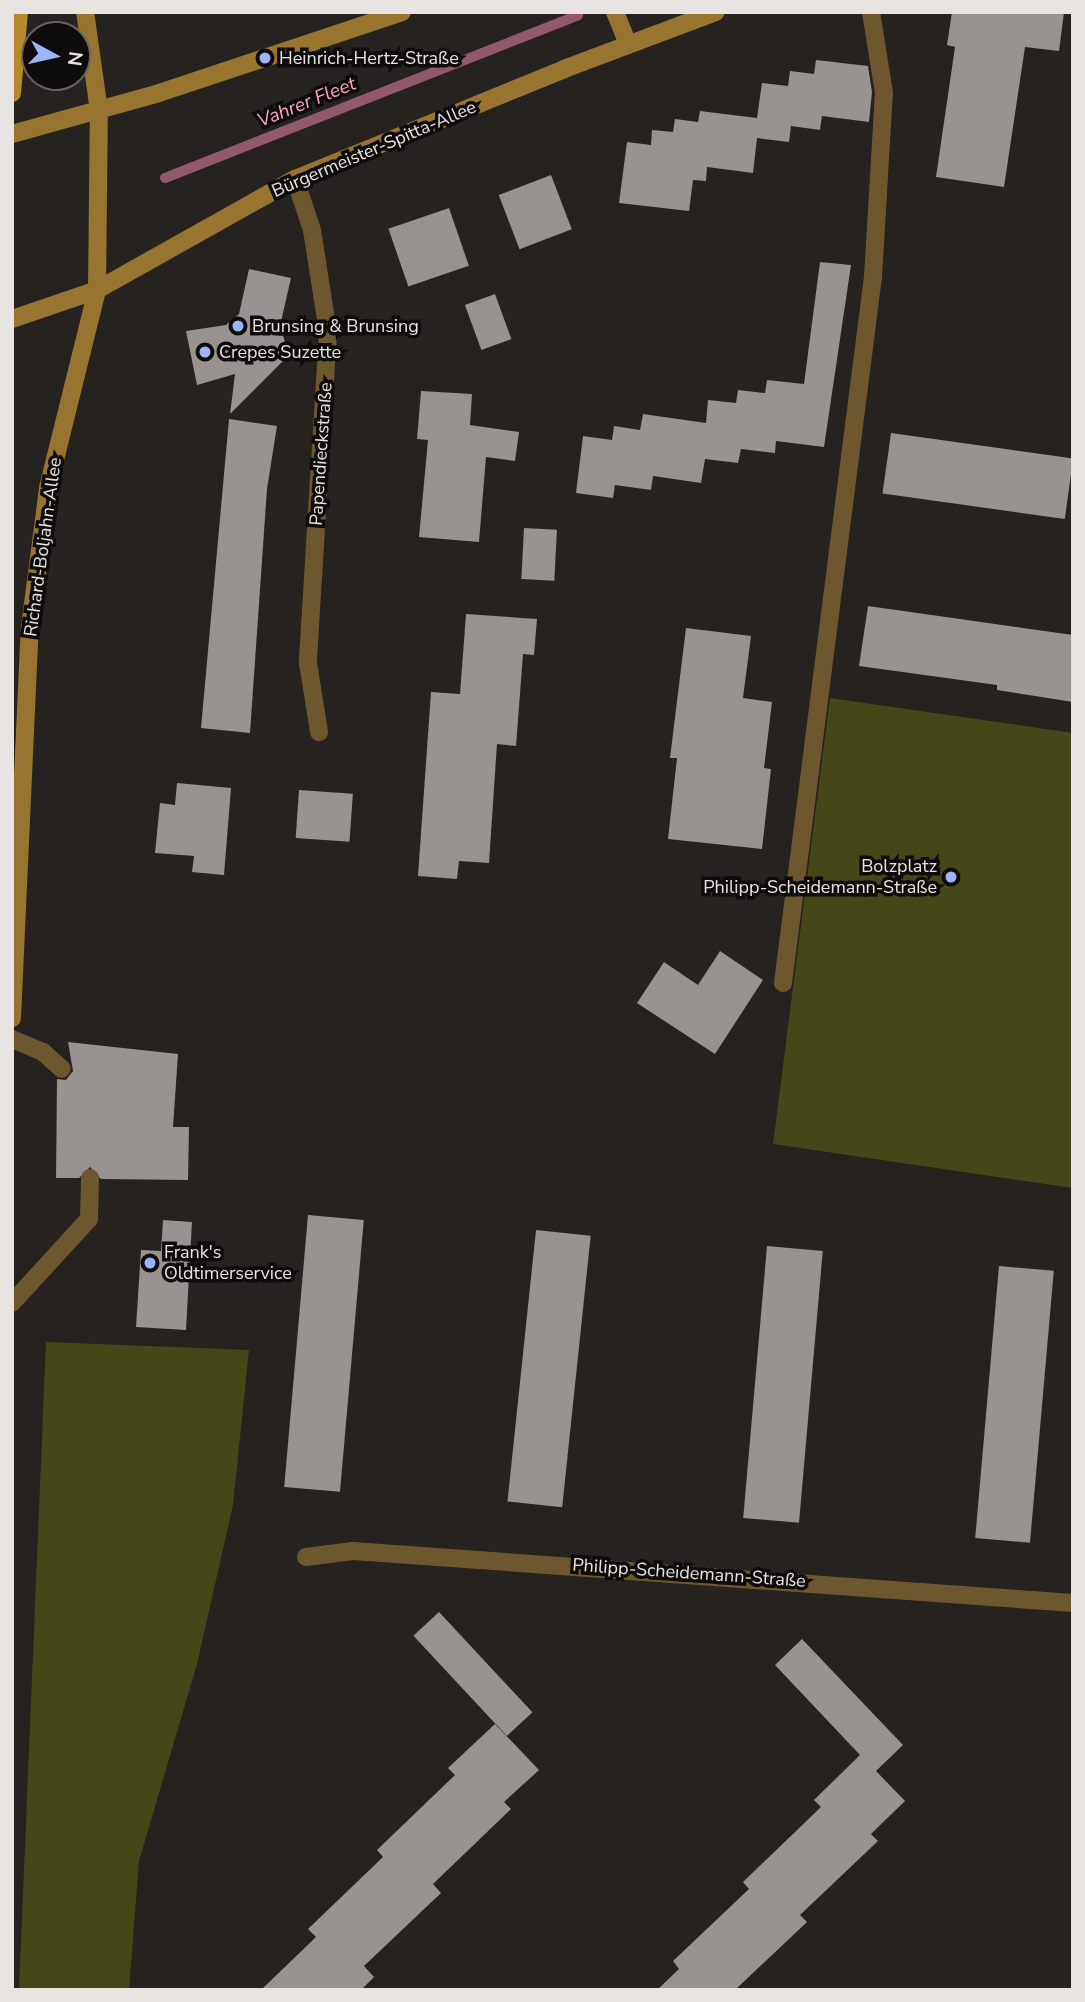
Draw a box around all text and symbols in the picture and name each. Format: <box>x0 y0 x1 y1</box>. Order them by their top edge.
north arrow <box>21 21 91 91</box>
place label: Heinrich-Hertz-Straße <box>279 47 459 69</box>
text: N <box>61 50 89 67</box>
marker: Heinrich-Hertz-Straße <box>257 50 273 66</box>
water label: Vahrer Fleet <box>254 73 360 133</box>
street label: Bürgermeister-Spitta-Allee <box>269 96 479 202</box>
place label: Brunsing & Brunsing <box>252 315 419 337</box>
marker: Brunsing & Brunsing <box>230 318 246 334</box>
place label: Crepes Suzette <box>219 341 341 363</box>
marker: Crepes Suzette <box>197 344 213 360</box>
street label: Papendieckstraße <box>305 382 337 526</box>
street label: Richard-Boljahn-Allee <box>20 456 66 638</box>
place label: Bolzplatz Philipp-Scheidemann-Straße <box>703 856 937 898</box>
marker: Bolzplatz Philipp-Scheidemann-Straße <box>943 869 959 885</box>
place label: Frank's Oldtimerservice <box>164 1242 292 1284</box>
marker: Frank's Oldtimerservice <box>142 1255 158 1271</box>
street label: Philipp-Scheidemann-Straße <box>572 1554 806 1592</box>

